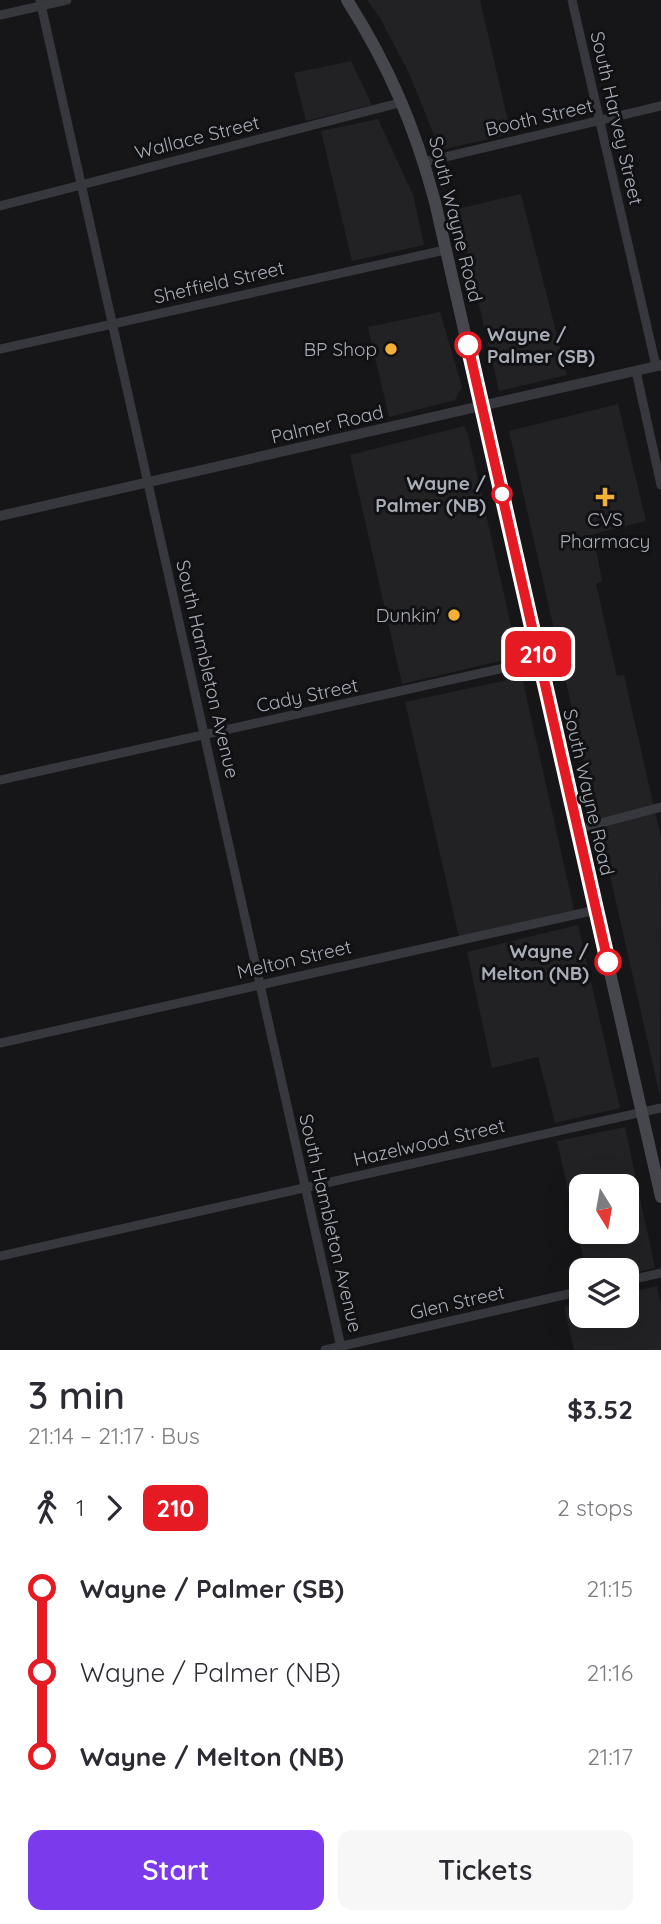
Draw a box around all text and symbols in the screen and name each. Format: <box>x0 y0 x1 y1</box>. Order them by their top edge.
street label: South Harvey Street <box>585 29 649 207</box>
street label: Booth Street <box>483 93 595 141</box>
street label: Wallace Street <box>132 110 262 164</box>
street label: South Wayne Road <box>424 134 488 304</box>
street label: Sheffield Street <box>151 255 287 309</box>
place label: Wayne / Palmer (SB) <box>487 322 595 368</box>
marker: Wayne / Palmer (SB) <box>455 332 481 358</box>
place label: BP Shop <box>304 337 377 361</box>
marker: BP Shop <box>383 341 399 357</box>
street label: Palmer Road <box>268 399 386 449</box>
place label: Wayne / Palmer (NB) <box>375 471 486 517</box>
marker: Wayne / Palmer (NB) <box>492 484 512 504</box>
marker: CVS Pharmacy <box>597 489 613 505</box>
place label: CVS Pharmacy <box>560 507 650 553</box>
street label: South Hambleton Avenue <box>171 558 245 780</box>
place label: Dunkin' <box>376 603 440 627</box>
marker: Dunkin' <box>446 607 462 623</box>
line badge: 210 <box>498 631 578 677</box>
text: 210 <box>519 639 557 669</box>
street label: Cady Street <box>254 673 360 717</box>
street label: South Wayne Road <box>558 707 620 877</box>
street label: Melton Street <box>234 934 354 984</box>
place label: Wayne / Melton (NB) <box>481 939 589 985</box>
marker: Wayne / Melton (NB) <box>595 949 621 975</box>
street label: South Hambleton Avenue <box>294 1112 368 1334</box>
street label: Hazelwood Street <box>351 1113 507 1171</box>
north arrow <box>569 1174 639 1244</box>
map controls <box>569 1174 639 1328</box>
button: layers <box>569 1258 639 1328</box>
street label: Glen Street <box>407 1279 507 1325</box>
text: 3 min <box>28 1371 125 1419</box>
text: $3.52 <box>567 1393 633 1426</box>
text: 21:14 – 21:17 · Bus <box>28 1421 200 1450</box>
icon: walk <box>28 1489 66 1527</box>
icon: forward <box>95 1489 133 1527</box>
text: 1 <box>76 1493 85 1522</box>
text: 210 <box>157 1493 194 1523</box>
text: 2 stops <box>557 1493 633 1522</box>
text: Wayne / Palmer (SB) <box>80 1572 344 1605</box>
text: 21:15 <box>586 1574 633 1603</box>
text: Wayne / Palmer (NB) <box>80 1656 341 1689</box>
text: 21:16 <box>587 1658 633 1687</box>
text: Wayne / Melton (NB) <box>80 1740 344 1773</box>
text: 21:17 <box>587 1742 633 1771</box>
button: Start <box>28 1830 324 1910</box>
button: Tickets <box>338 1830 633 1910</box>

